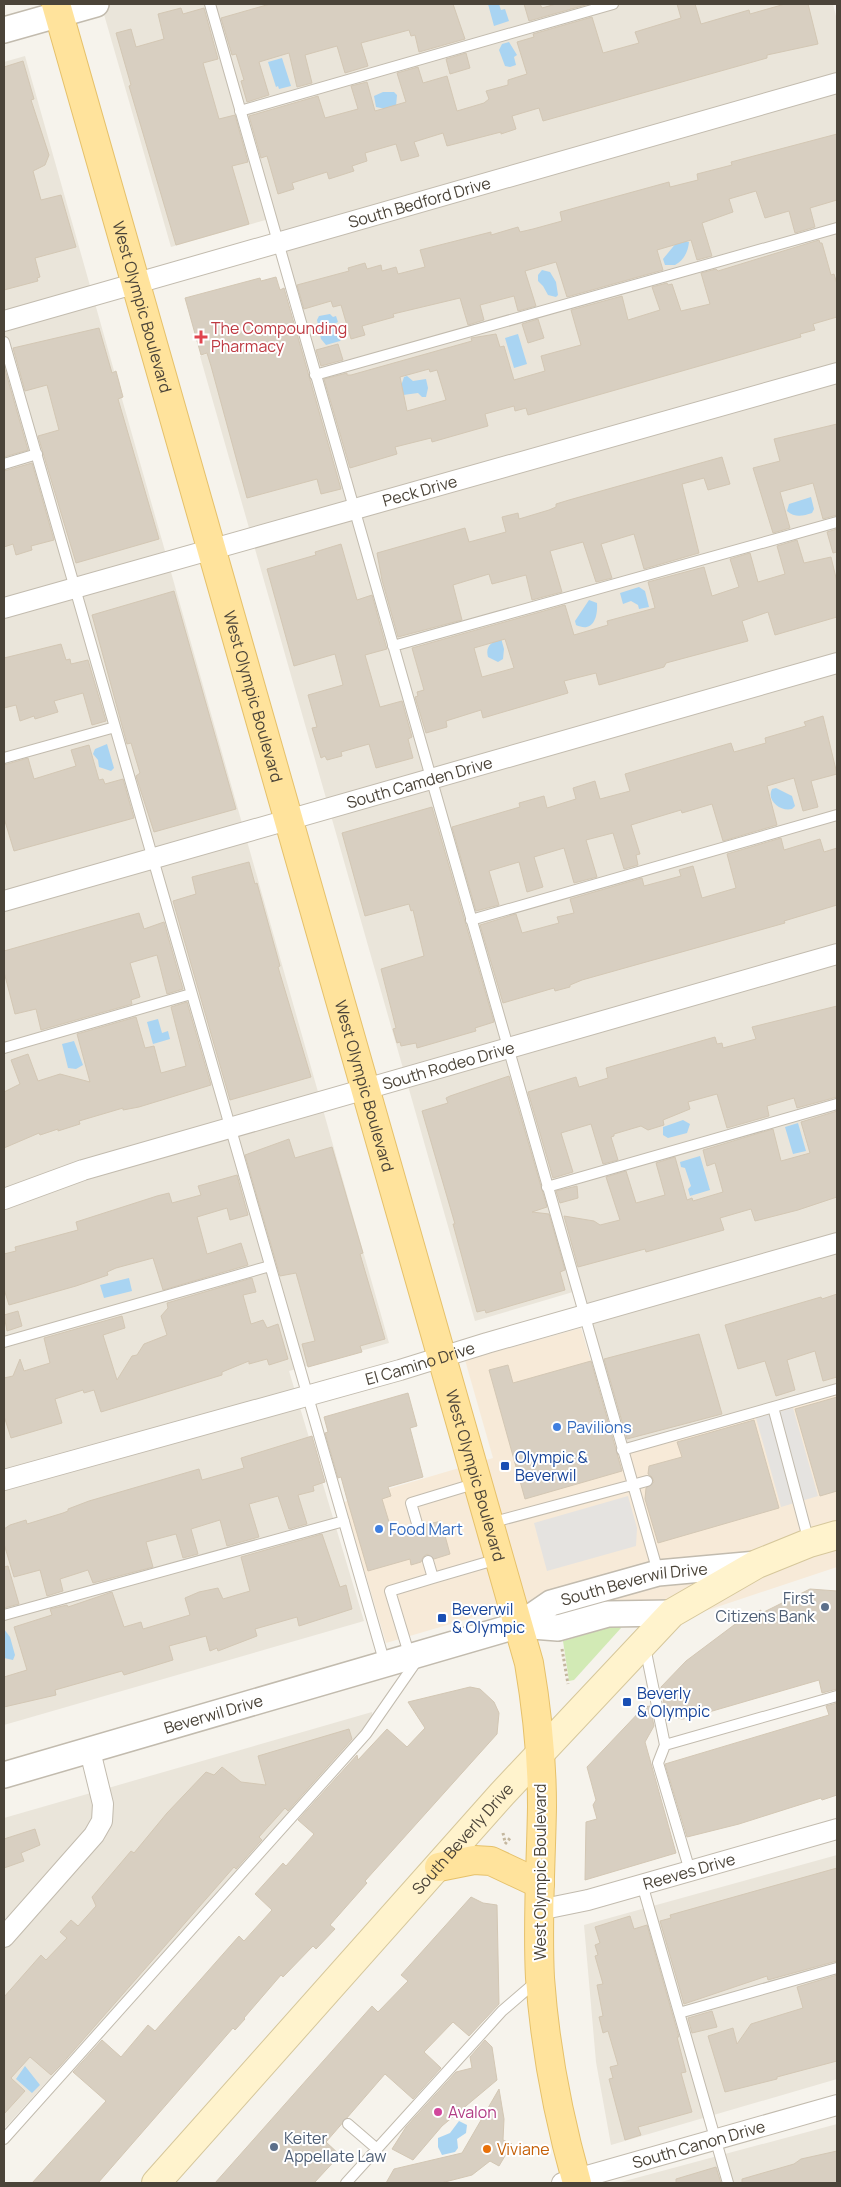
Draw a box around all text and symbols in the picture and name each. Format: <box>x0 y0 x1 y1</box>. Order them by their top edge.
street label: South Bedford Drive <box>346 172 493 233</box>
street label: West Olympic Boulevard <box>107 219 177 395</box>
place label: The Compounding Pharmacy <box>211 317 347 357</box>
marker: The Compounding Pharmacy <box>195 331 207 343</box>
street label: Peck Drive <box>380 470 460 512</box>
street label: West Olympic Boulevard <box>219 608 288 785</box>
street label: South Camden Drive <box>344 751 495 814</box>
street label: West Olympic Boulevard <box>330 998 399 1174</box>
street label: South Rodeo Drive <box>380 1036 517 1095</box>
street label: El Camino Drive <box>363 1336 477 1390</box>
street label: West Olympic Boulevard <box>441 1387 510 1564</box>
place label: Pavilions <box>567 1416 632 1438</box>
marker: Pavilions <box>551 1421 563 1433</box>
place label: Olympic & Beverwil <box>515 1446 589 1486</box>
marker: Olympic & Beverwil <box>499 1460 511 1472</box>
place label: Food Mart <box>389 1518 463 1540</box>
marker: Food Mart <box>373 1523 385 1535</box>
street label: South Beverwil Drive <box>558 1558 709 1611</box>
place label: First Citizens Bank <box>715 1587 816 1627</box>
place label: Beverwil & Olympic <box>452 1598 525 1638</box>
marker: First Citizens Bank <box>819 1601 831 1613</box>
marker: Beverwil & Olympic <box>436 1612 448 1624</box>
place label: Beverly & Olympic <box>637 1682 710 1722</box>
street label: Beverwil Drive <box>161 1689 265 1739</box>
marker: Beverly & Olympic <box>621 1696 633 1708</box>
street label: South Beverly Drive <box>407 1778 518 1899</box>
street label: West Olympic Boulevard <box>529 1783 551 1961</box>
street label: Reeves Drive <box>640 1848 738 1895</box>
place label: Avalon <box>448 2101 497 2123</box>
marker: Avalon <box>432 2106 444 2118</box>
street label: South Canon Drive <box>629 2115 768 2174</box>
place label: Keiter Appellate Law <box>284 2127 386 2167</box>
place label: Viviane <box>497 2138 550 2160</box>
marker: Keiter Appellate Law <box>268 2141 280 2153</box>
marker: Viviane <box>481 2143 493 2155</box>

